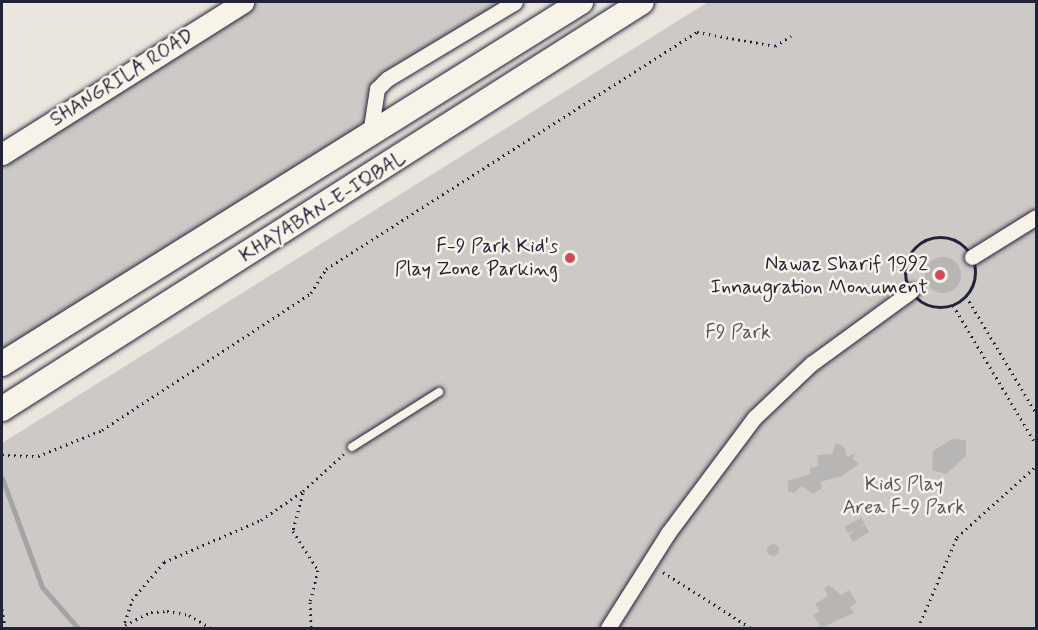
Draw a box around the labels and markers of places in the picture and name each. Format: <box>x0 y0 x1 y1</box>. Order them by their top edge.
place label: F-9 Park Kid's Play Zone Parking <box>403 234 558 281</box>
marker: F-9 Park Kid's Play Zone Parking <box>563 251 577 265</box>
place label: Nawaz Sharif 1992 Innaugration Monument <box>718 252 928 299</box>
marker: Nawaz Sharif 1992 Innaugration Monument <box>933 268 947 282</box>

